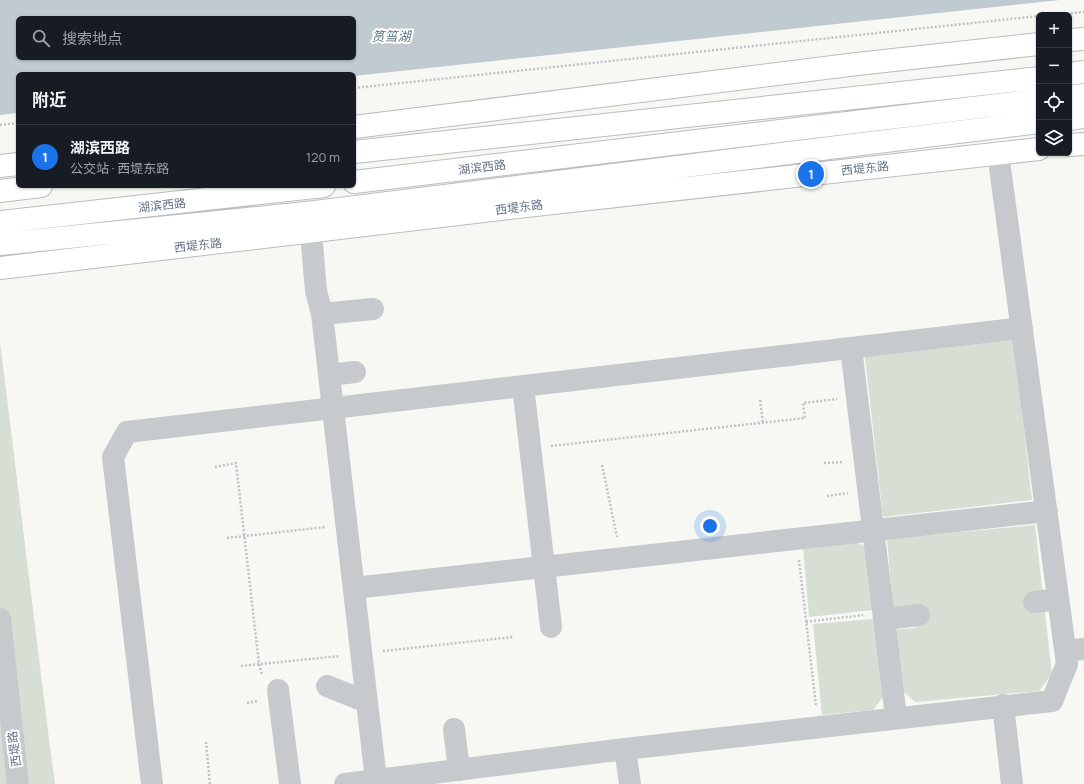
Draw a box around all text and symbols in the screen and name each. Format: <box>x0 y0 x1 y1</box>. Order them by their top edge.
map controls <box>1036 12 1072 156</box>
button: + <box>1036 12 1072 48</box>
search box <box>16 16 356 60</box>
icon: search <box>30 27 52 49</box>
water label: 筼筜湖 <box>371 27 412 45</box>
text: 搜索地点 <box>62 28 122 49</box>
button: − <box>1036 48 1072 84</box>
button: locate <box>1036 84 1072 120</box>
text: 附近 <box>32 88 66 111</box>
button: layers <box>1036 120 1072 156</box>
text: 湖滨西路 <box>70 137 130 158</box>
text: 1 <box>42 148 48 166</box>
text: 120 m <box>306 148 340 166</box>
street label: 湖滨西路 <box>457 156 507 178</box>
street label: 西堤东路 <box>840 157 890 179</box>
text: 公交站 · 西堤东路 <box>70 159 169 177</box>
pin: 1 <box>798 159 824 189</box>
street label: 湖滨西路 <box>137 194 187 216</box>
street label: 西堤东路 <box>494 196 544 218</box>
street label: 西堤东路 <box>173 234 223 256</box>
your location <box>700 516 720 536</box>
street label: 西堤路 <box>3 730 25 768</box>

